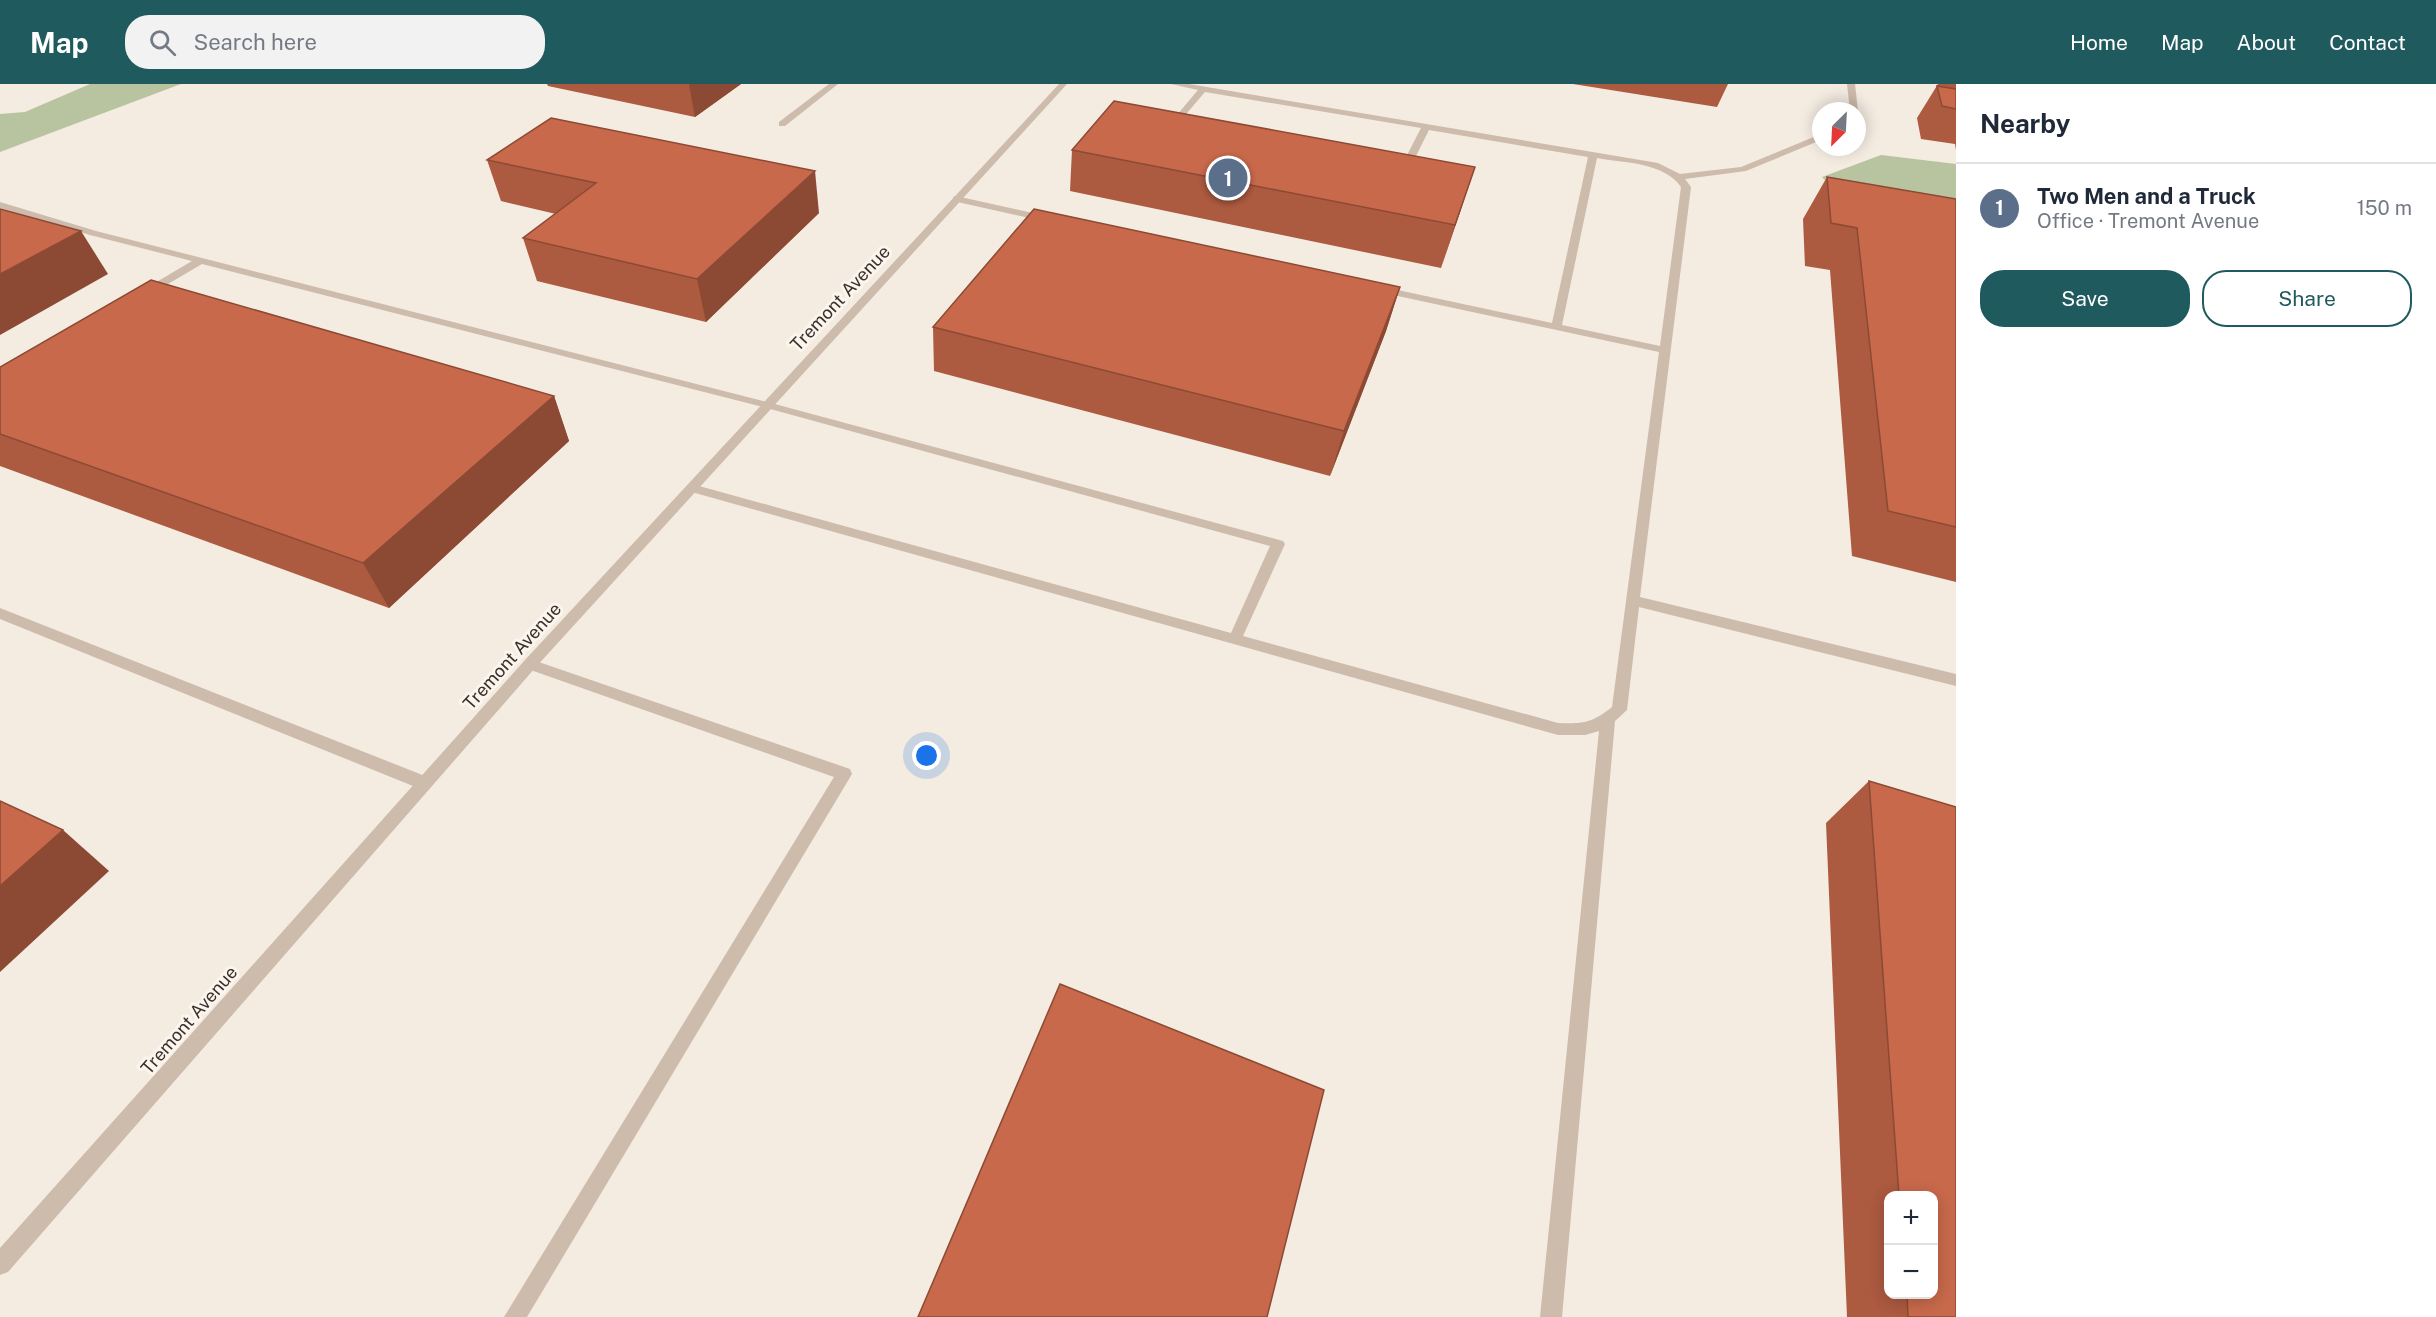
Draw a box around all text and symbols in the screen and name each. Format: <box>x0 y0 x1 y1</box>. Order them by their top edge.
search box <box>125 15 545 69</box>
text: Map <box>30 26 89 59</box>
icon: search <box>146 26 179 59</box>
text: Search here <box>194 29 317 55</box>
text: Home <box>2070 30 2128 55</box>
text: Map <box>2161 30 2204 55</box>
text: About <box>2237 30 2296 55</box>
text: Contact <box>2329 30 2406 55</box>
north arrow <box>1812 102 1866 156</box>
text: Nearby <box>1980 108 2070 139</box>
pin: 1 <box>1208 156 1248 200</box>
text: Two Men and a Truck <box>2037 183 2256 209</box>
text: 1 <box>1995 196 2004 220</box>
text: 150 m <box>2357 196 2412 220</box>
text: Office · Tremont Avenue <box>2037 209 2259 233</box>
street label: Tremont Avenue <box>786 241 894 355</box>
button: Save <box>1980 270 2190 327</box>
button: Share <box>2202 270 2412 327</box>
street label: Tremont Avenue <box>459 598 565 714</box>
your location <box>912 741 941 770</box>
street label: Tremont Avenue <box>136 962 242 1078</box>
map controls <box>1884 1191 1938 1299</box>
button: + <box>1884 1191 1938 1245</box>
button: − <box>1884 1245 1938 1299</box>

